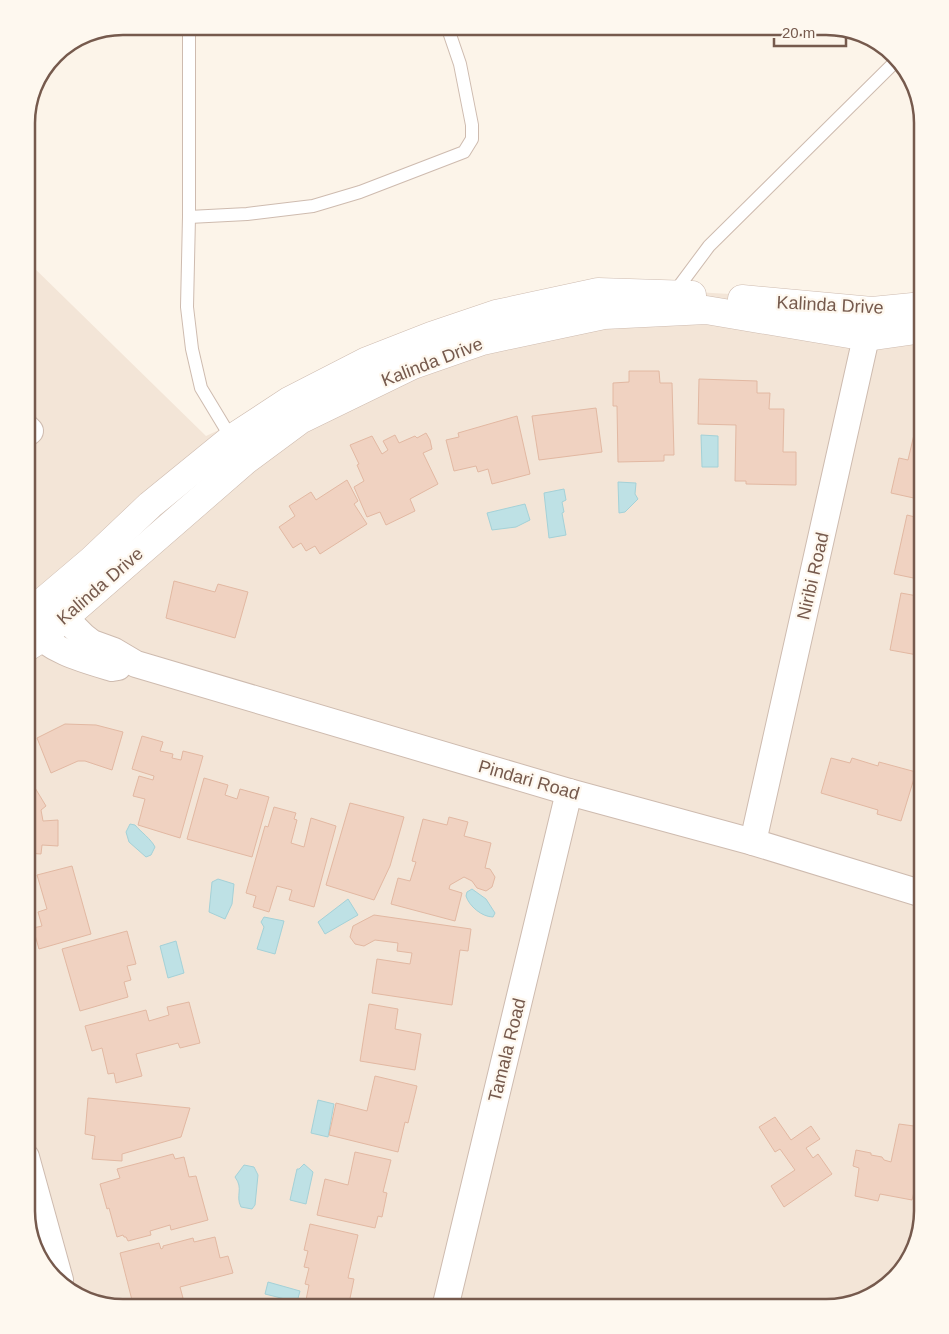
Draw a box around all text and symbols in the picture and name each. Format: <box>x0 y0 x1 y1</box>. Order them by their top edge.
scale bar <box>774 15 846 47</box>
text: 20 m <box>782 24 815 41</box>
street label: Kalinda Drive <box>776 292 884 318</box>
street label: Kalinda Drive <box>378 333 486 391</box>
street label: Niribi Road <box>793 530 833 622</box>
street label: Kalinda Drive <box>53 543 147 629</box>
street label: Pindari Road <box>476 756 582 804</box>
street label: Tamala Road <box>484 996 530 1104</box>

